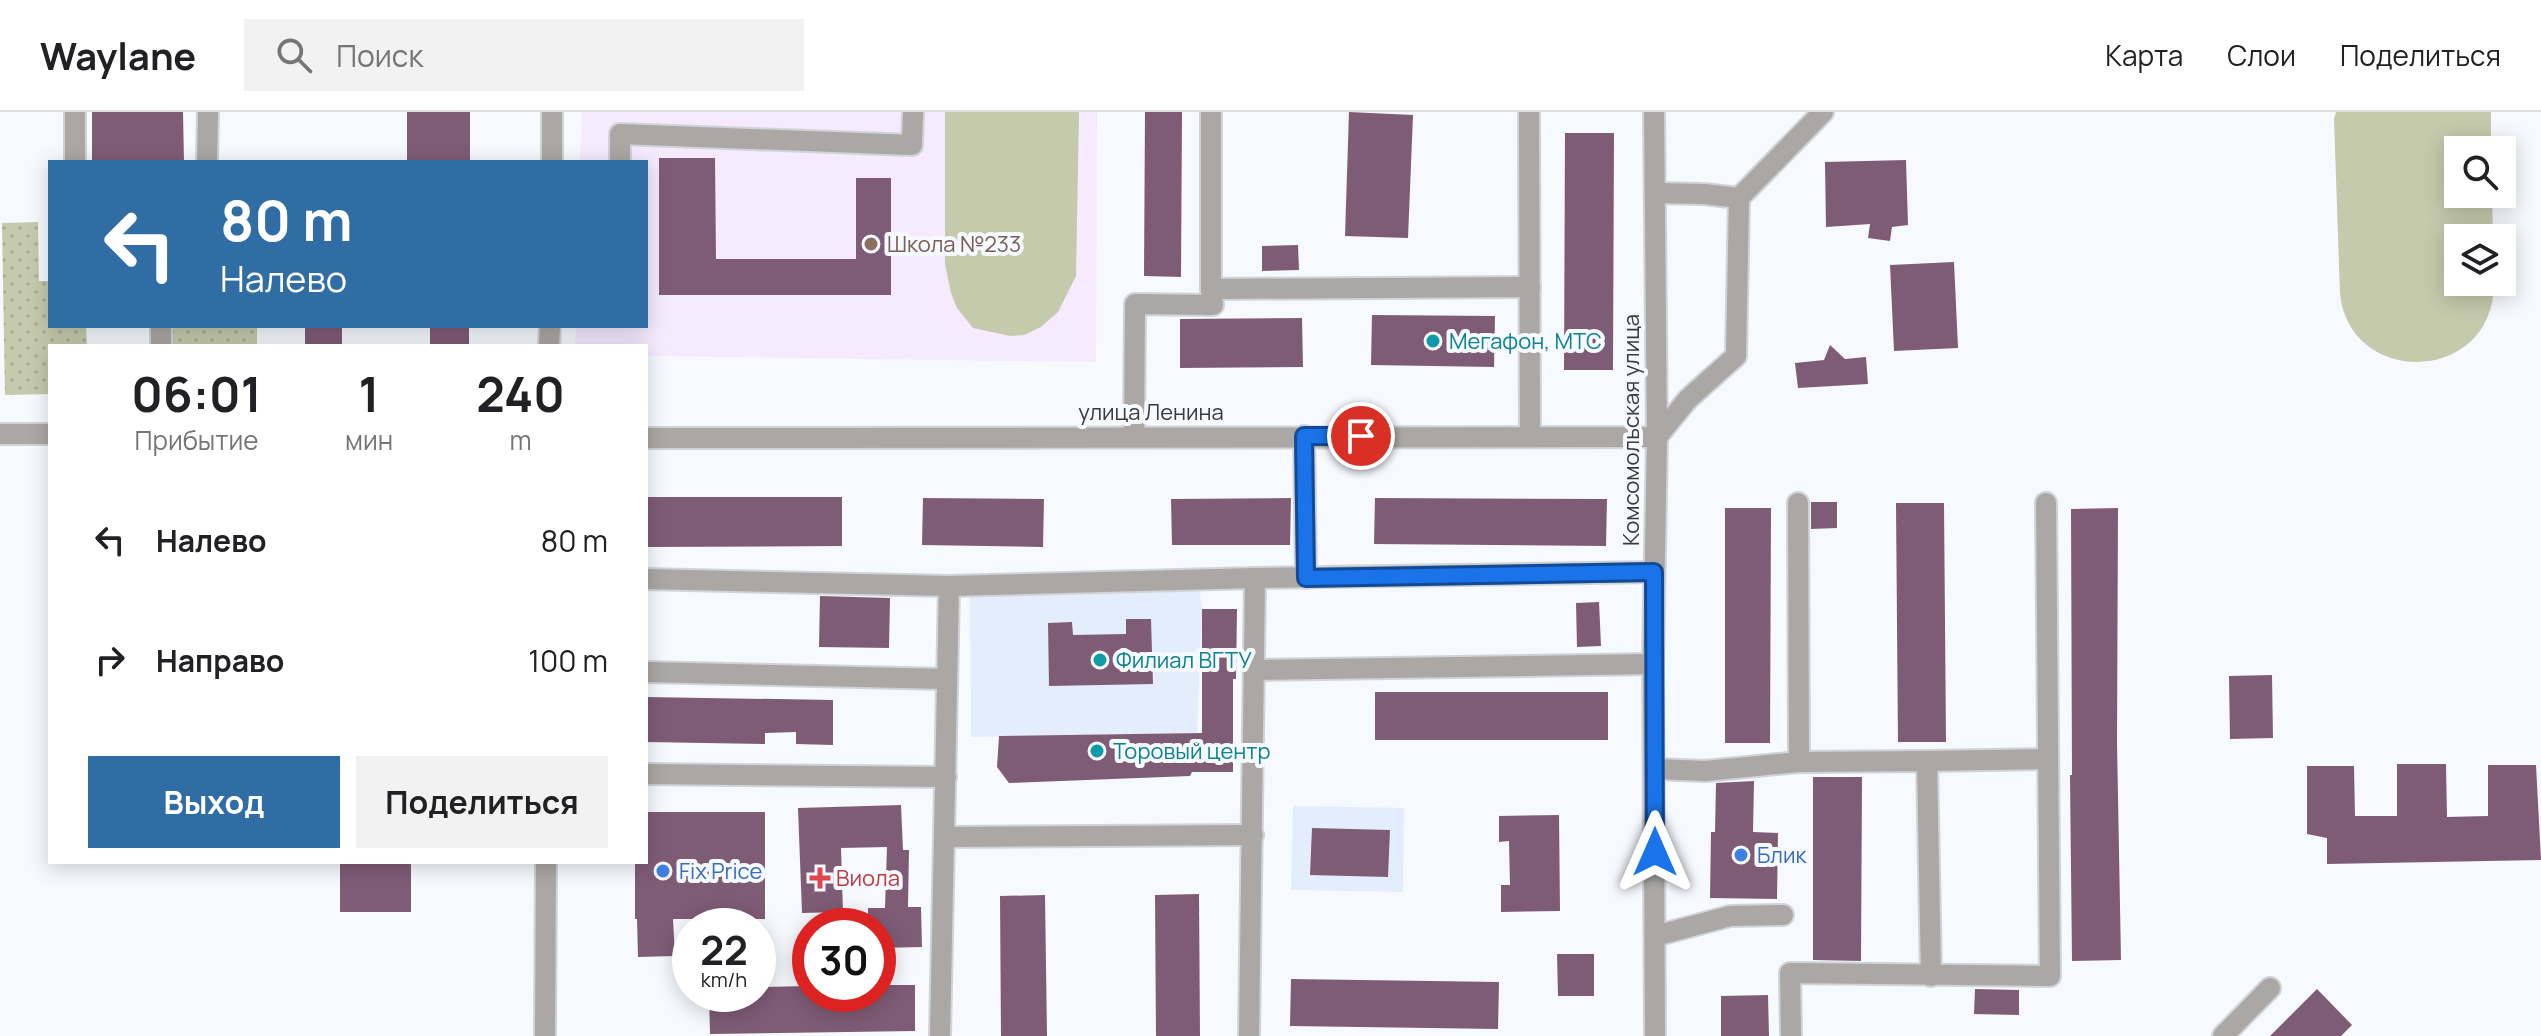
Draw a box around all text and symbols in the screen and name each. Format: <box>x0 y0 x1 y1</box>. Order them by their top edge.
search box <box>244 19 804 91</box>
text: Waylane <box>40 29 196 81</box>
icon: search <box>272 33 316 77</box>
text: Поиск <box>336 35 423 76</box>
text: Карта <box>2105 36 2183 74</box>
text: Слои <box>2227 36 2296 74</box>
text: Поделиться <box>2340 36 2501 74</box>
map controls <box>2444 136 2516 296</box>
button: search <box>2444 136 2516 208</box>
text: 80 m <box>220 181 353 258</box>
icon: left <box>88 192 192 296</box>
button: layers <box>2444 224 2516 296</box>
place label: Школа №233 <box>887 229 1021 259</box>
marker: Школа №233 <box>862 235 880 253</box>
text: Налево <box>220 254 347 303</box>
street label: Комсомольская улица <box>1616 314 1646 546</box>
place label: Мегафон, МТС <box>1449 326 1602 356</box>
marker: Мегафон, МТС <box>1424 332 1442 350</box>
text: 06:01 <box>131 361 262 426</box>
text: 1 <box>358 361 380 426</box>
text: 240 <box>476 361 565 426</box>
street label: улица Ленина <box>1078 397 1224 427</box>
pin <box>1327 402 1395 470</box>
icon: arrive <box>1339 414 1383 458</box>
text: Прибытие <box>135 422 258 458</box>
text: мин <box>345 422 393 458</box>
text: m <box>509 422 532 458</box>
icon: left <box>88 518 132 562</box>
text: Налево <box>156 520 266 561</box>
text: 80 m <box>541 520 608 561</box>
icon: right <box>88 638 132 682</box>
text: Направо <box>156 640 284 681</box>
text: 100 m <box>528 640 608 681</box>
place label: Филиал ВГТУ <box>1116 645 1252 675</box>
marker: Филиал ВГТУ <box>1091 651 1109 669</box>
place label: Торовый центр <box>1113 736 1270 766</box>
marker: Торовый центр <box>1088 742 1106 760</box>
button: Выход <box>88 756 340 848</box>
button: Поделиться <box>356 756 608 848</box>
position arrow <box>1613 810 1697 894</box>
place label: Блик <box>1757 840 1807 870</box>
marker: Блик <box>1732 846 1750 864</box>
place label: Fix Price <box>679 856 762 886</box>
marker: Fix Price <box>654 862 672 880</box>
place label: Виола <box>836 863 900 893</box>
marker: Виола <box>811 869 829 887</box>
speed limit sign: 30 <box>792 908 896 1012</box>
text: 22 <box>700 922 748 977</box>
text: km/h <box>701 966 747 993</box>

